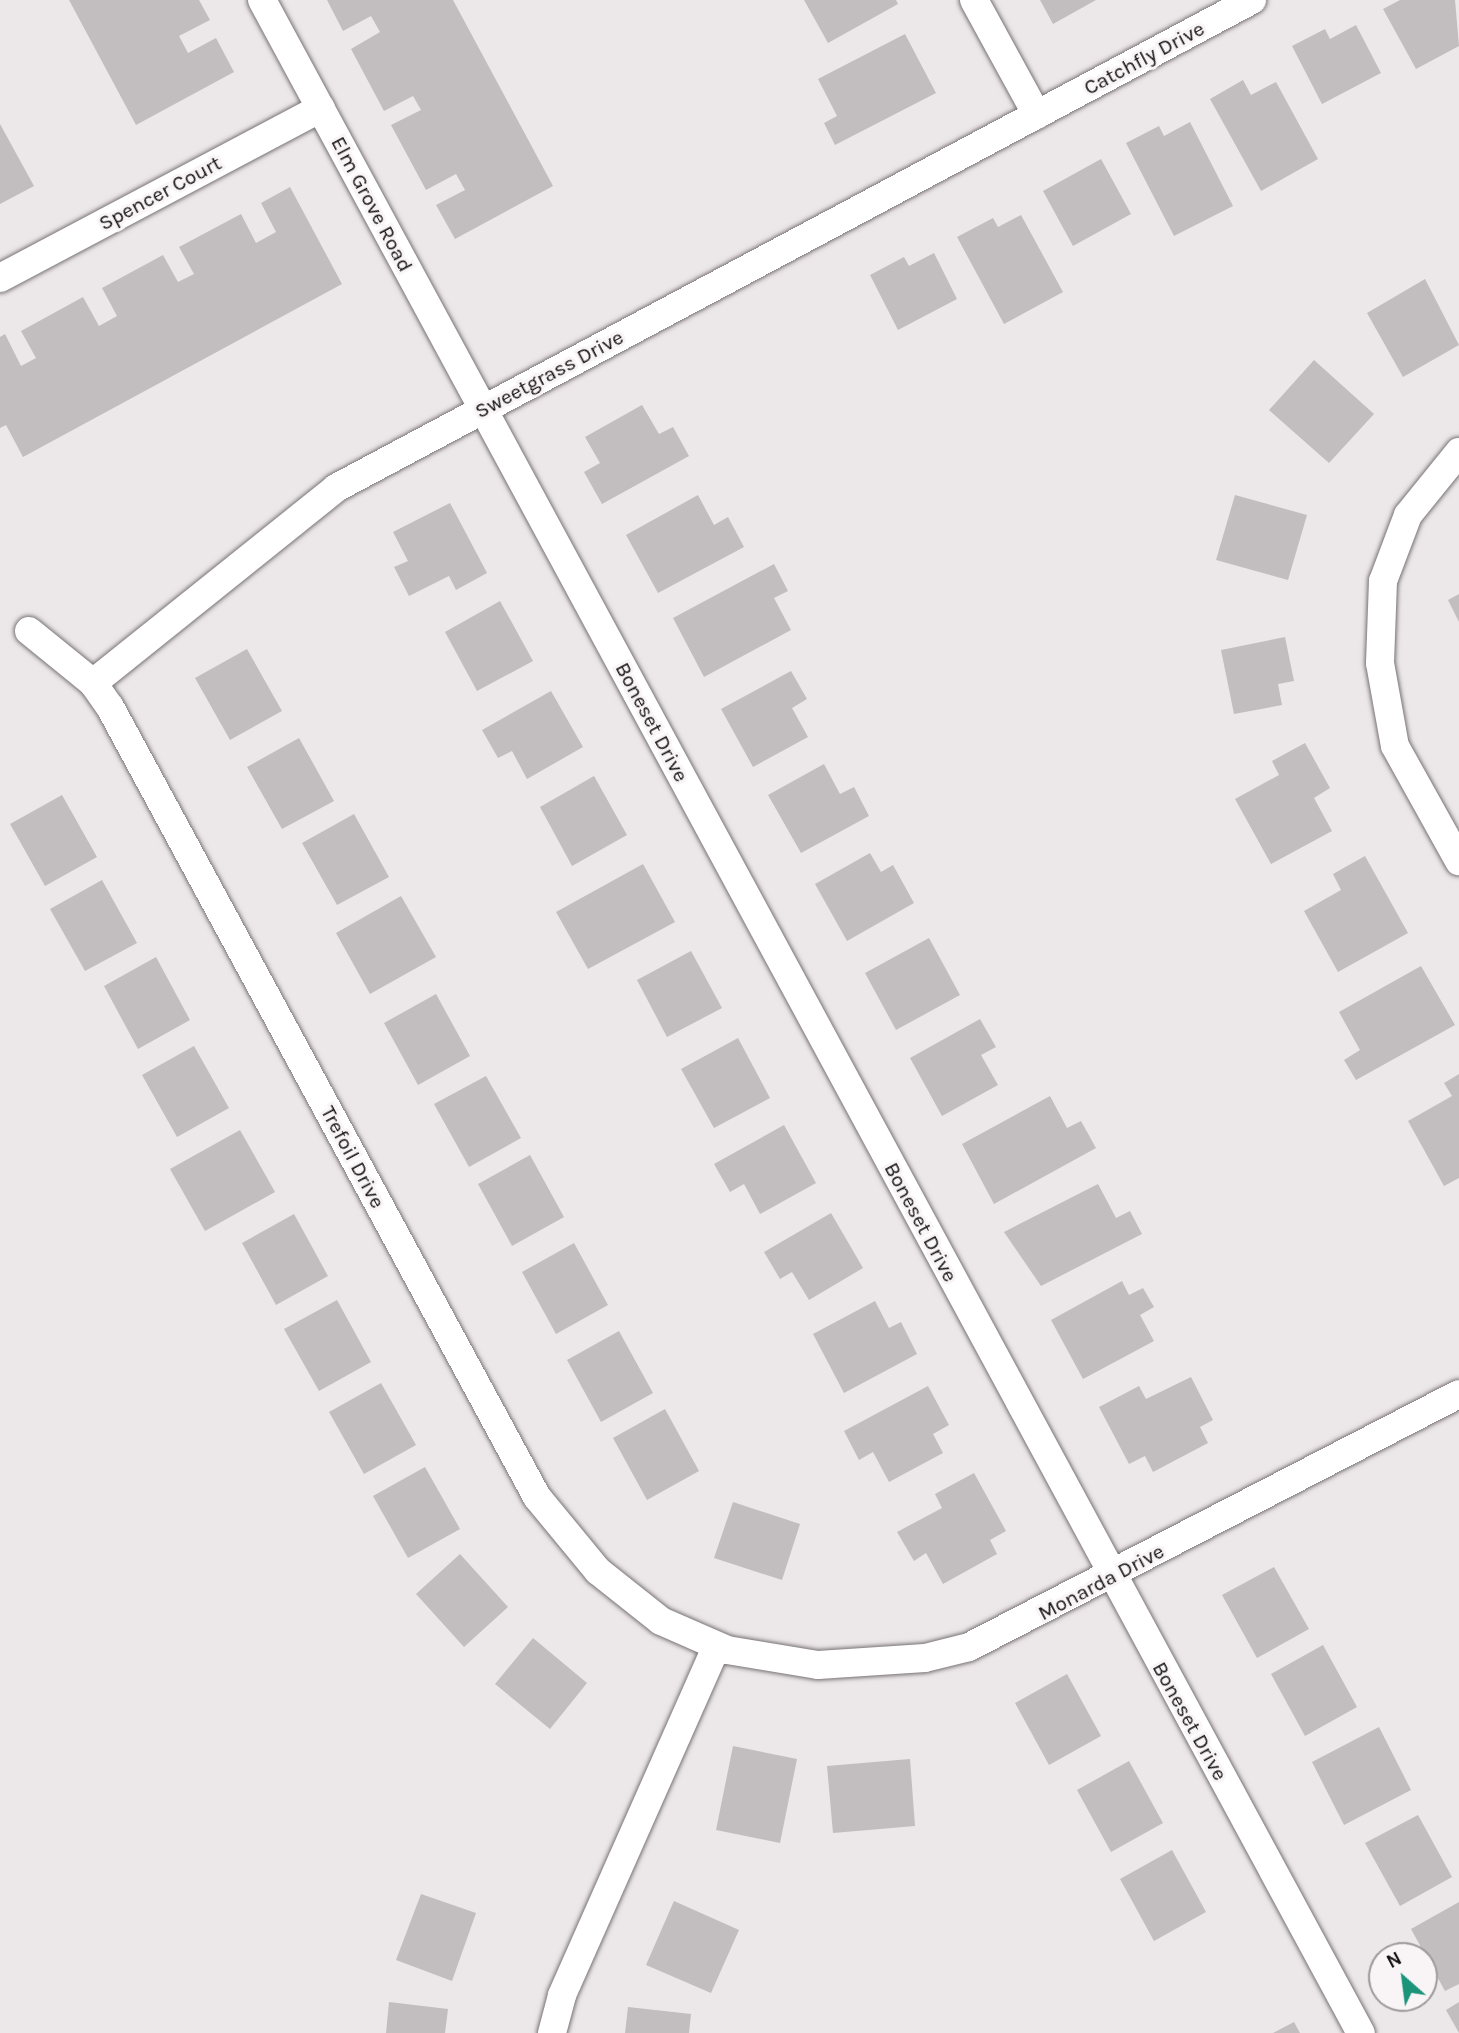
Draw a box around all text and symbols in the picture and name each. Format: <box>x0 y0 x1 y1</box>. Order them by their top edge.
street label: Catchfly Drive <box>1079 16 1209 100</box>
street label: Elm Grove Road <box>326 132 418 276</box>
street label: Spencer Court <box>94 150 226 236</box>
street label: Sweetgrass Drive <box>470 324 628 424</box>
street label: Boneset Drive <box>610 658 694 786</box>
street label: Trefoil Drive <box>316 1102 390 1212</box>
street label: Boneset Drive <box>879 1158 963 1286</box>
street label: Monarda Drive <box>1034 1538 1168 1626</box>
street label: Boneset Drive <box>1147 1657 1233 1785</box>
north arrow <box>1368 1942 1438 2012</box>
text: N <box>1383 1947 1405 1973</box>

